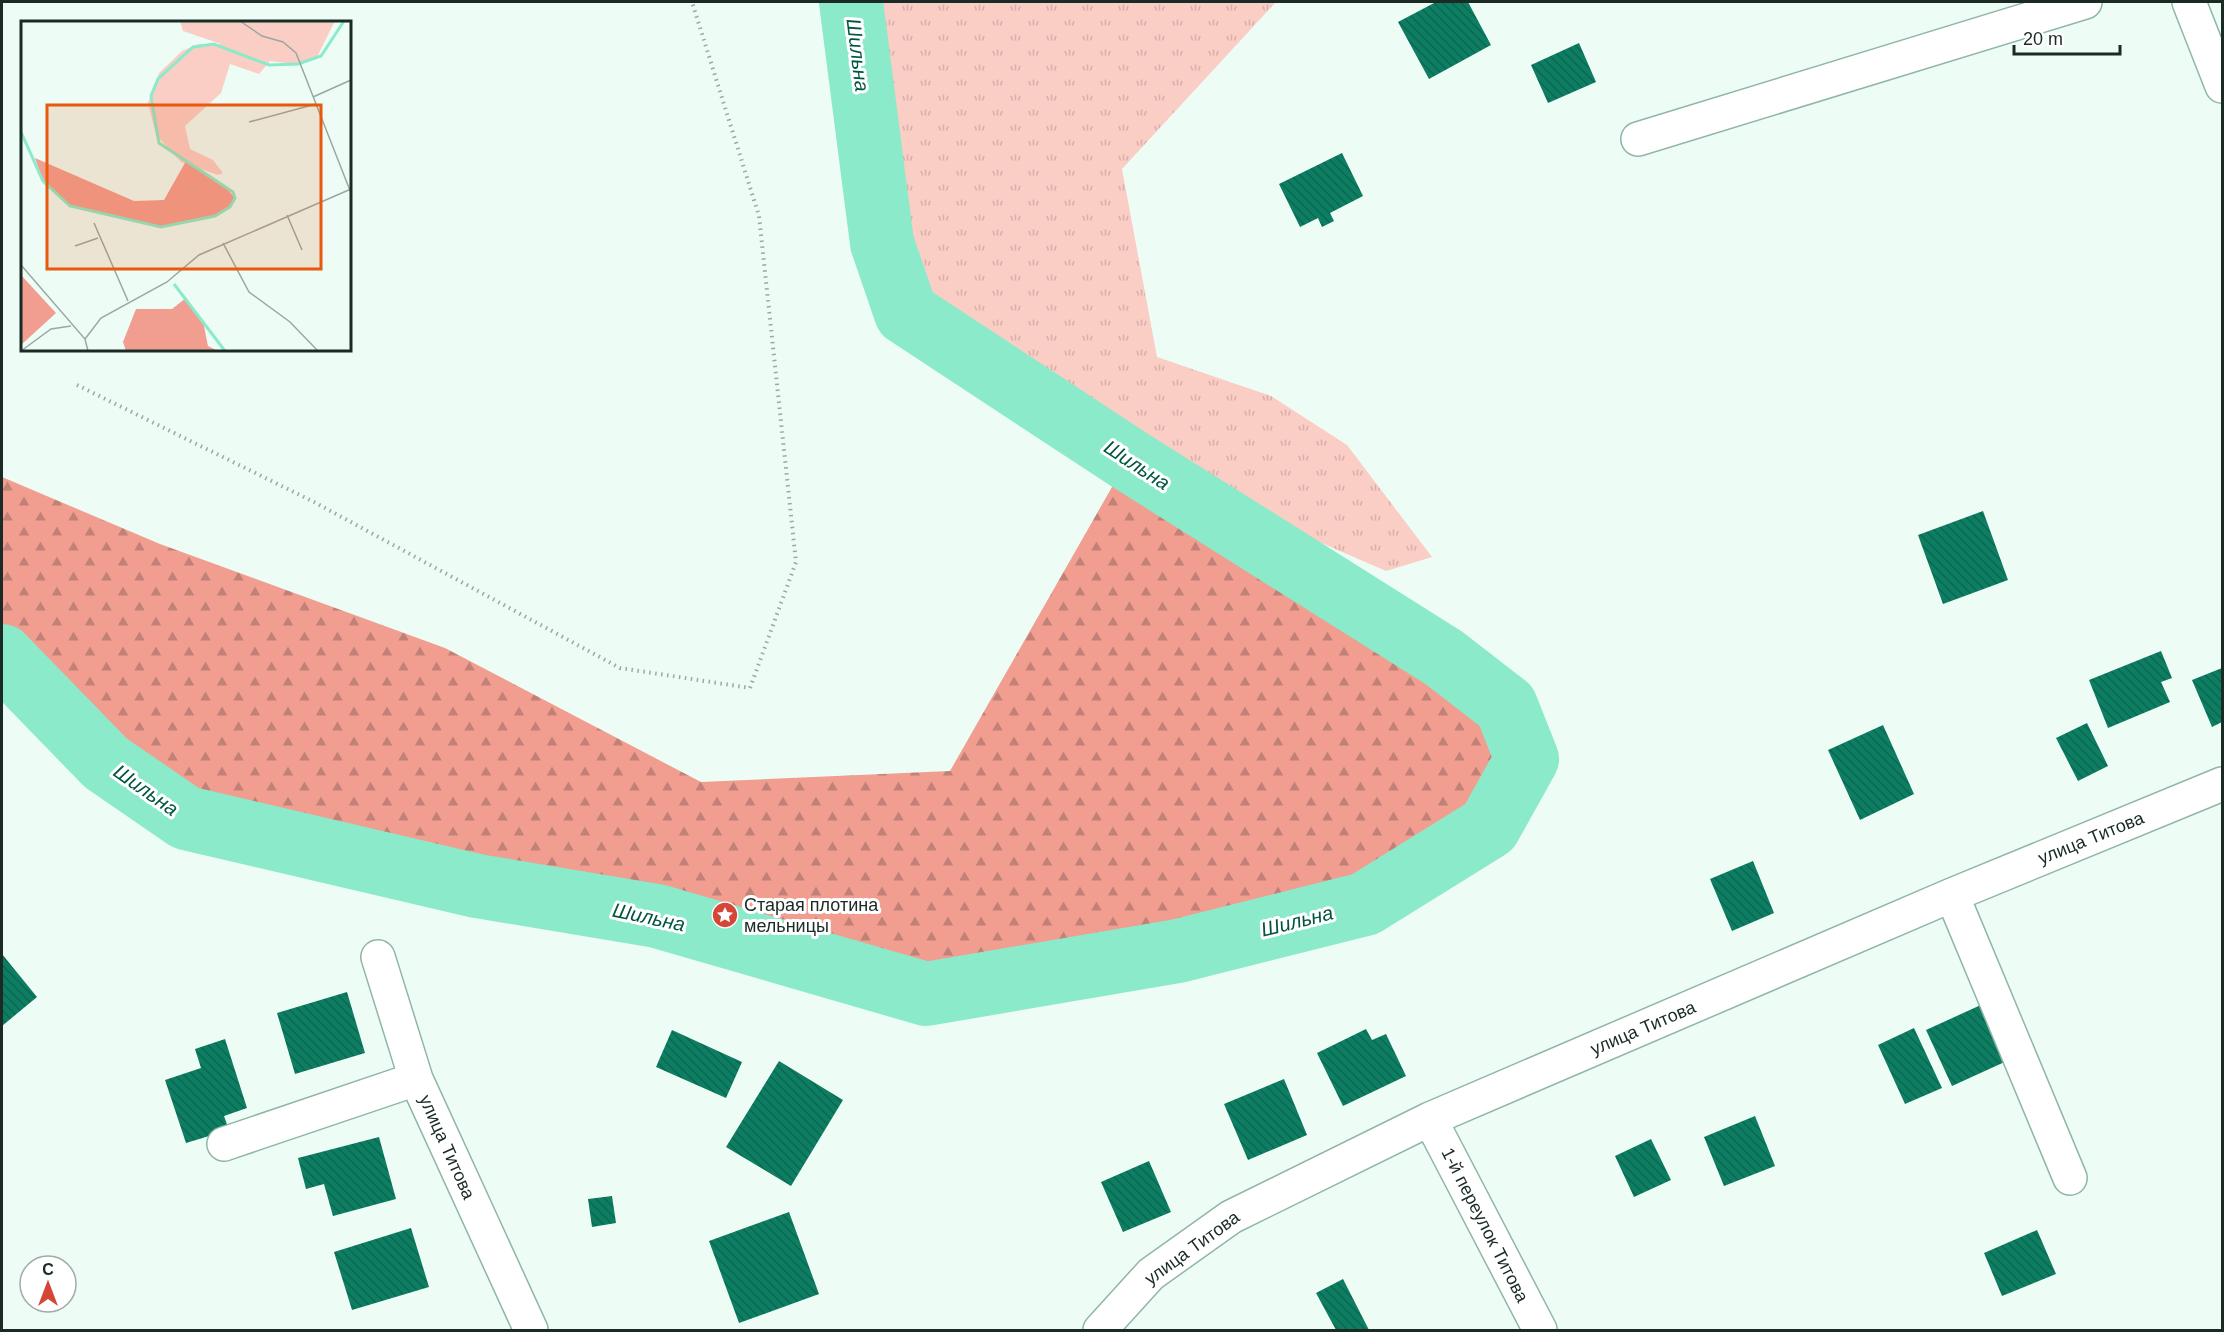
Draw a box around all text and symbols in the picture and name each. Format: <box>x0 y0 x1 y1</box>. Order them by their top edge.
water label: Шильна <box>843 17 873 93</box>
scale bar <box>2014 18 2120 56</box>
inset map <box>21 21 351 351</box>
text: 20 m <box>2023 29 2063 49</box>
water label: Шильна <box>1100 436 1174 494</box>
water label: Шильна <box>110 760 182 820</box>
street label: улица Титова <box>2035 807 2148 868</box>
place label: Старая плотина мельницы <box>744 895 879 936</box>
water label: Шильна <box>611 899 687 935</box>
place icon: Старая плотина мельницы <box>710 900 740 930</box>
water label: Шильна <box>1259 901 1335 941</box>
street label: улица Титова <box>1587 996 1699 1059</box>
street label: улица Титова <box>415 1092 479 1203</box>
street label: 1-й переулок Титова <box>1437 1144 1533 1306</box>
street label: улица Титова <box>1141 1206 1244 1289</box>
north arrow <box>18 1254 78 1314</box>
text: С <box>42 1261 54 1278</box>

